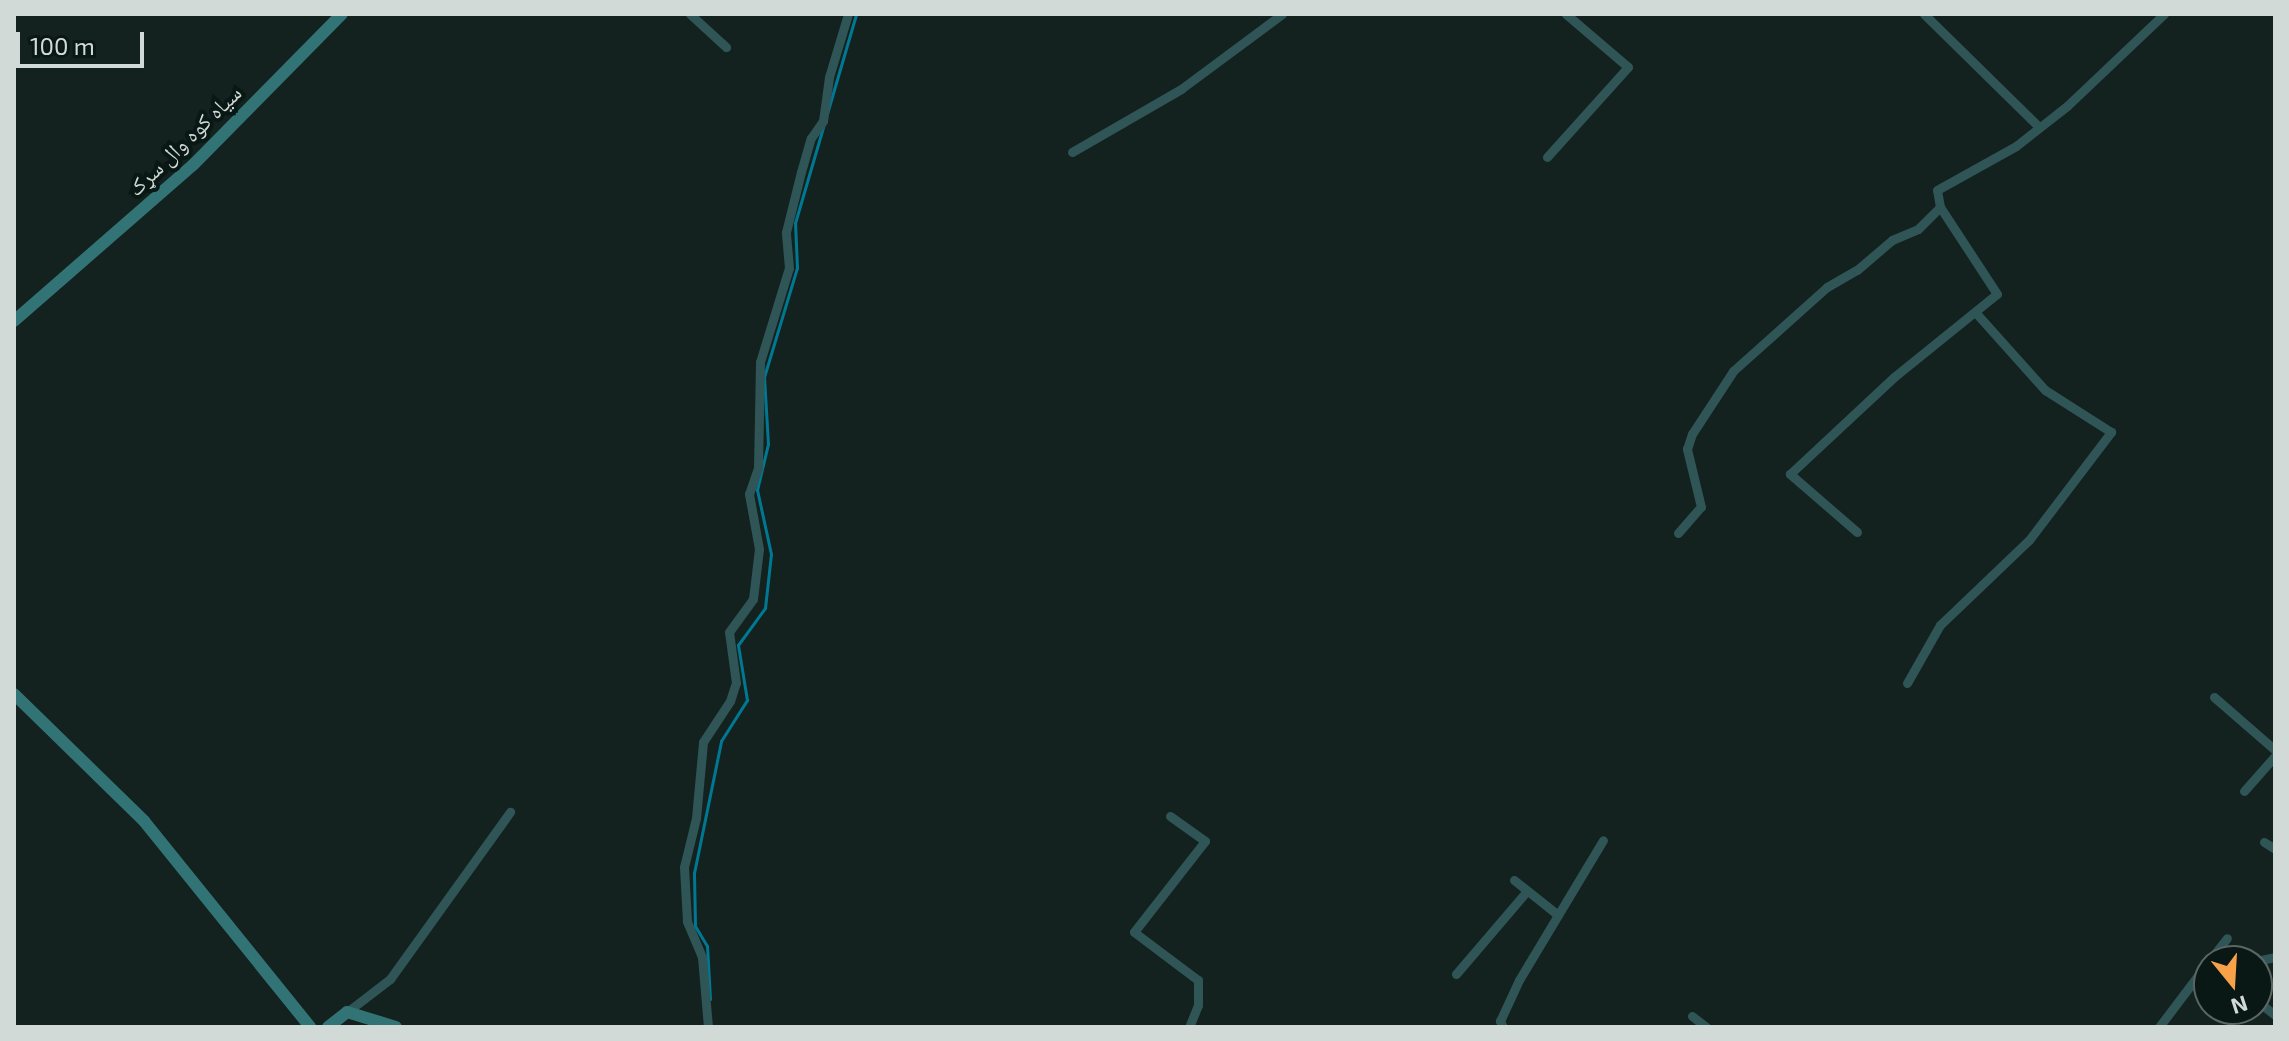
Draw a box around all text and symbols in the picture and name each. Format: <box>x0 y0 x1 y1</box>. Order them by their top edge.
scale bar <box>20 16 148 66</box>
text: 100 m <box>30 31 95 60</box>
street label: سیاه کوه وال سړک <box>122 79 246 201</box>
north arrow <box>2193 945 2273 1025</box>
text: N <box>2228 991 2251 1021</box>

